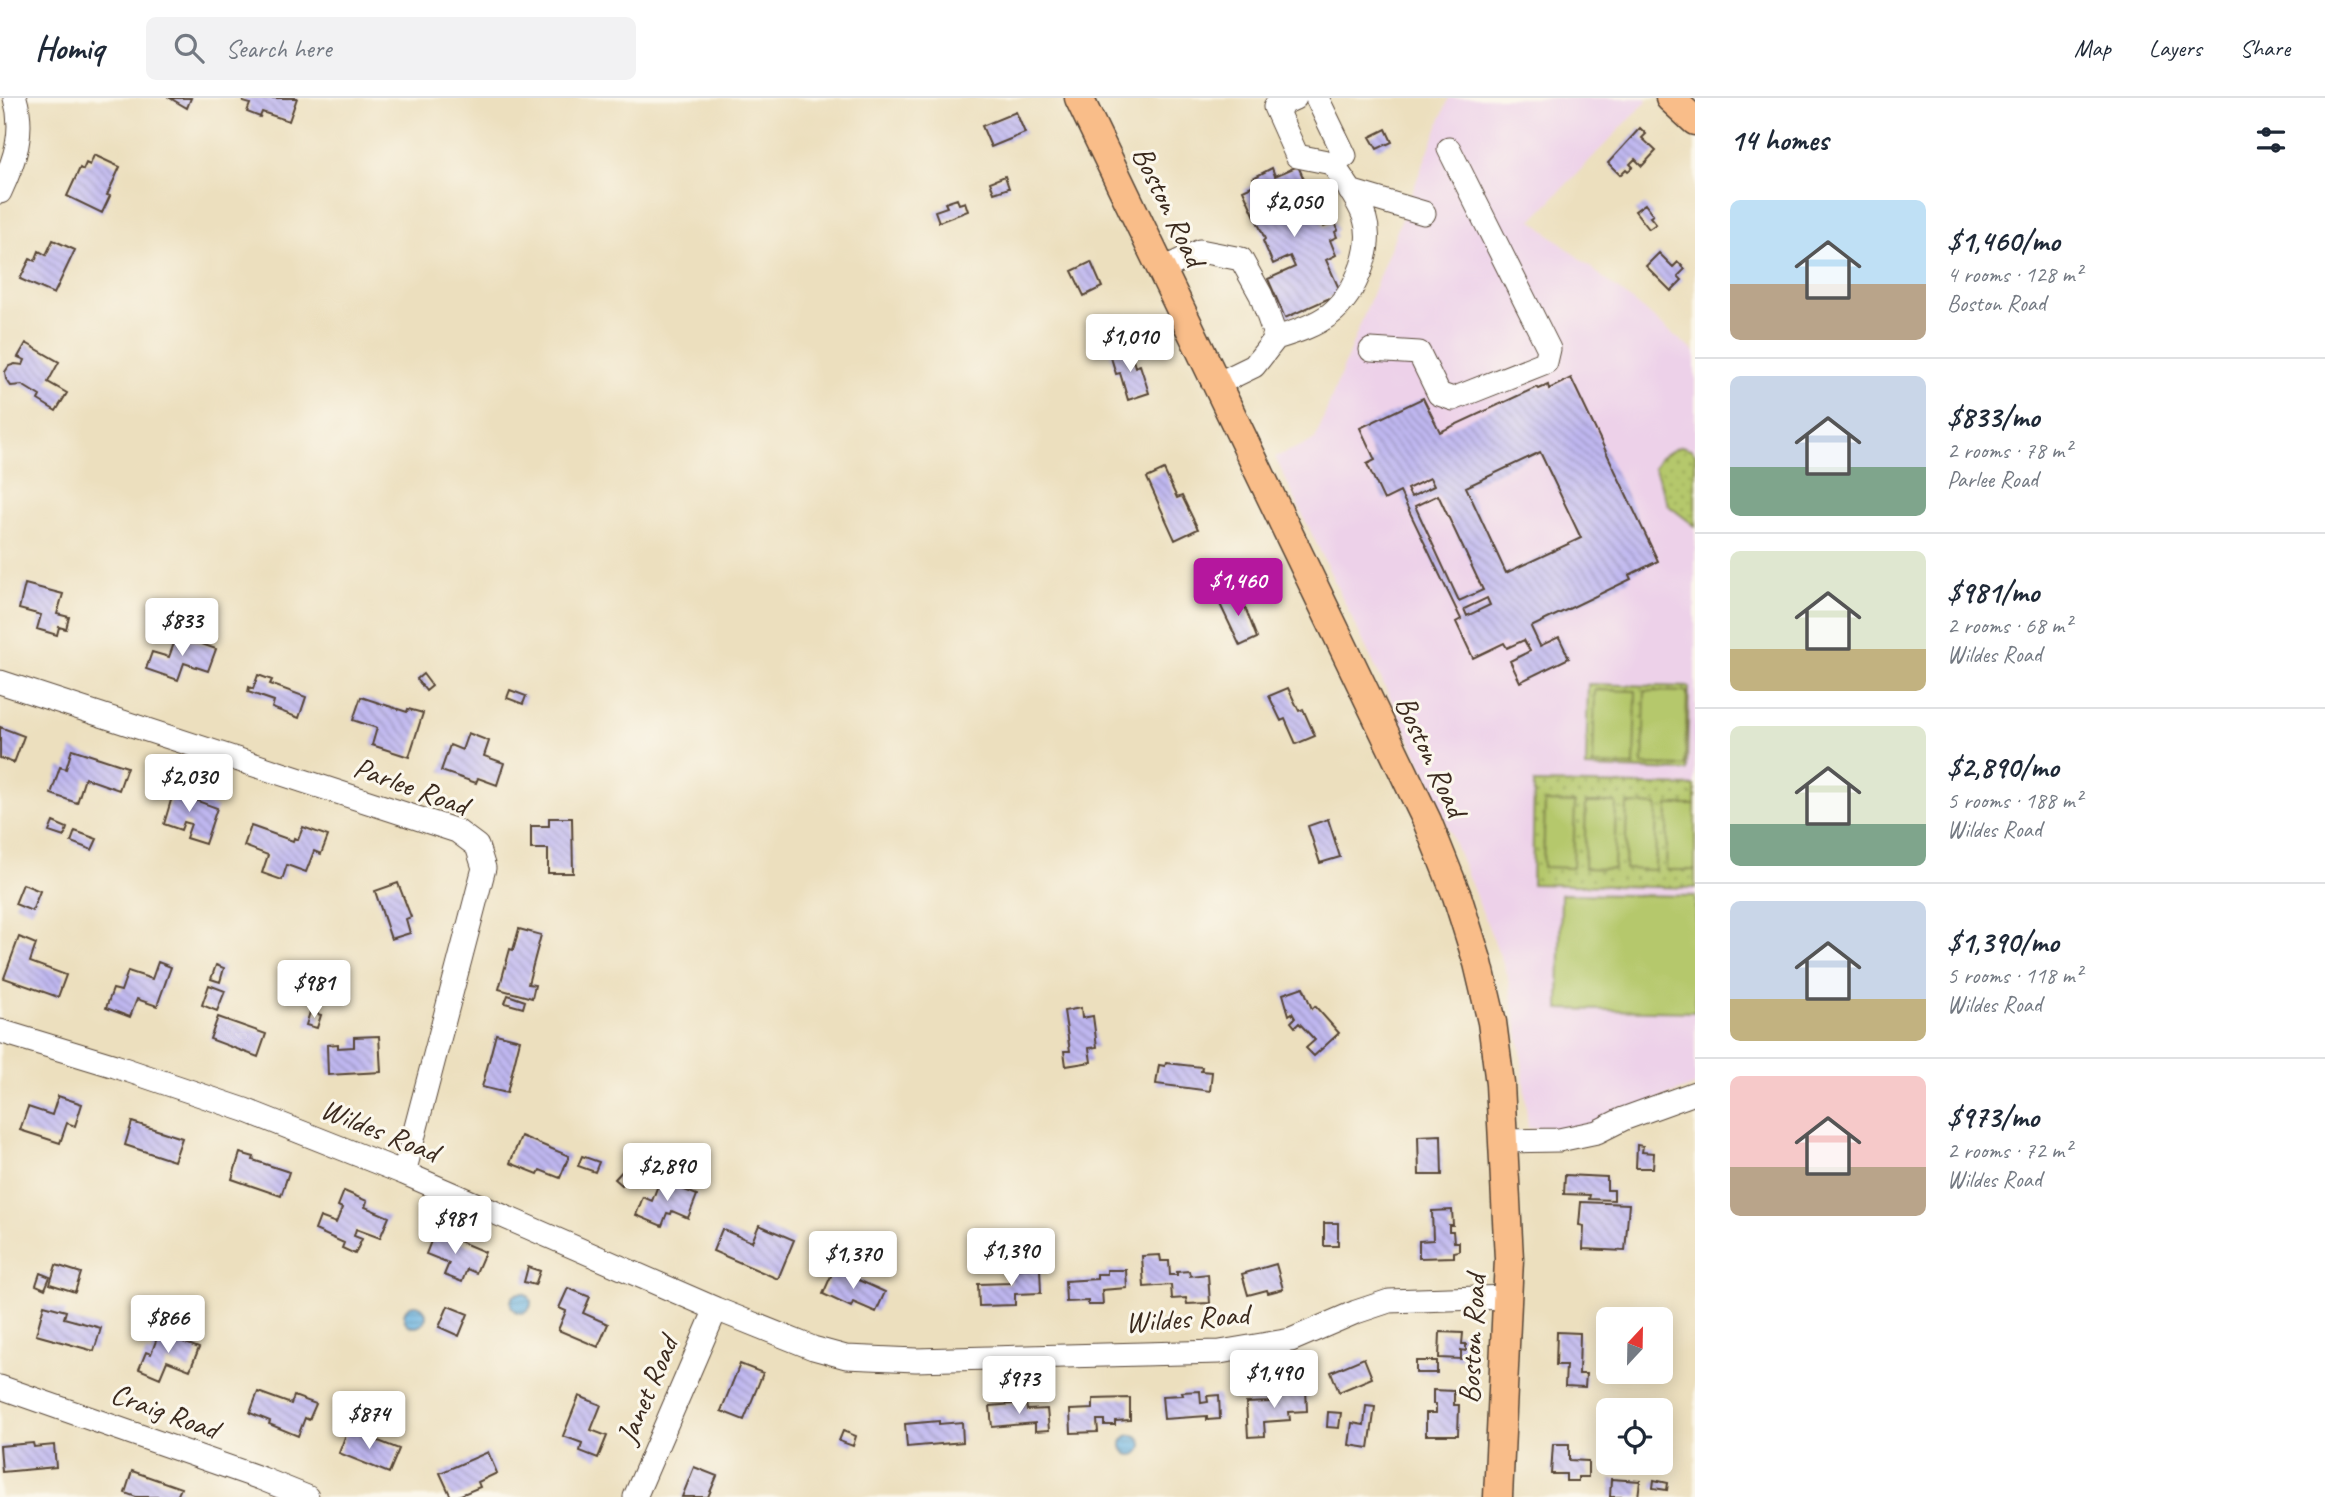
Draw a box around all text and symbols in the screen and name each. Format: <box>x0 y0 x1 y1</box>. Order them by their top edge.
search box <box>146 17 636 80</box>
text: Homiq <box>35 27 104 69</box>
icon: search <box>170 29 208 67</box>
text: Search here <box>226 32 331 65</box>
text: Map <box>2074 33 2111 63</box>
text: Layers <box>2149 33 2202 63</box>
text: Share <box>2240 33 2290 63</box>
text: 14 homes <box>1730 121 1828 159</box>
icon: filters <box>2252 121 2290 159</box>
street label: Boston Road <box>1124 140 1216 276</box>
pin: $2,050 <box>1237 180 1351 239</box>
text: $2,050 <box>1266 187 1322 216</box>
text: $1,460/mo <box>1947 222 2060 260</box>
icon: home <box>1786 228 1870 312</box>
text: 4 rooms · 128 m² <box>1947 260 2082 289</box>
text: Boston Road <box>1947 289 2046 318</box>
pin: $1,010 <box>1073 314 1187 374</box>
text: $1,010 <box>1102 322 1158 351</box>
text: $833/mo <box>1947 398 2039 436</box>
icon: home <box>1786 404 1870 488</box>
text: 2 rooms · 78 m² <box>1947 436 2071 465</box>
text: Parlee Road <box>1947 465 2038 494</box>
pin: $1,460 <box>1181 559 1295 618</box>
text: $1,460 <box>1210 566 1266 595</box>
text: $981/mo <box>1947 573 2039 611</box>
icon: home <box>1786 579 1870 663</box>
pin: $833 <box>141 598 223 658</box>
text: $833 <box>161 606 203 635</box>
text: 2 rooms · 68 m² <box>1947 611 2071 640</box>
text: Wildes Road <box>1947 640 2042 669</box>
street label: Boston Road <box>1387 690 1477 826</box>
street label: Parlee Road <box>349 748 477 826</box>
text: $2,890/mo <box>1947 748 2059 786</box>
pin: $2,030 <box>132 754 246 814</box>
icon: home <box>1786 754 1870 838</box>
text: $2,030 <box>161 762 217 791</box>
text: 5 rooms · 188 m² <box>1947 786 2082 815</box>
text: Wildes Road <box>1947 815 2042 844</box>
text: $1,390/mo <box>1947 923 2059 961</box>
icon: home <box>1786 929 1870 1013</box>
pin: $981 <box>273 960 355 1020</box>
text: 5 rooms · 118 m² <box>1947 961 2082 990</box>
text: $981 <box>293 968 335 997</box>
text: Wildes Road <box>1947 990 2042 1019</box>
street label: Wildes Road <box>316 1089 448 1172</box>
text: $973/mo <box>1947 1098 2039 1136</box>
icon: home <box>1786 1104 1870 1188</box>
text: 2 rooms · 72 m² <box>1947 1136 2071 1165</box>
pin: $2,890 <box>610 1144 724 1203</box>
text: $2,890 <box>639 1151 695 1180</box>
text: Wildes Road <box>1947 1165 2042 1194</box>
pin: $981 <box>414 1196 496 1256</box>
text: $981 <box>434 1204 476 1233</box>
pin: $1,390 <box>954 1228 1068 1288</box>
pin: $1,370 <box>796 1232 910 1291</box>
text: $1,390 <box>983 1236 1039 1265</box>
text: $1,370 <box>825 1239 881 1268</box>
street label: Boston Road <box>1450 1269 1495 1404</box>
street label: Wildes Road <box>1124 1294 1254 1341</box>
pin: $866 <box>127 1296 209 1355</box>
text: $866 <box>147 1303 189 1332</box>
north arrow <box>1596 1307 1673 1384</box>
map controls <box>1596 1307 1673 1475</box>
street label: Janet Road <box>607 1327 688 1451</box>
pin: $1,490 <box>1217 1350 1331 1410</box>
pin: $973 <box>978 1356 1060 1416</box>
text: $1,490 <box>1246 1358 1302 1387</box>
text: $973 <box>998 1364 1040 1393</box>
street label: Craig Road <box>106 1374 228 1449</box>
pin: $874 <box>328 1392 410 1451</box>
button: locate <box>1596 1398 1673 1475</box>
text: $874 <box>348 1399 390 1428</box>

